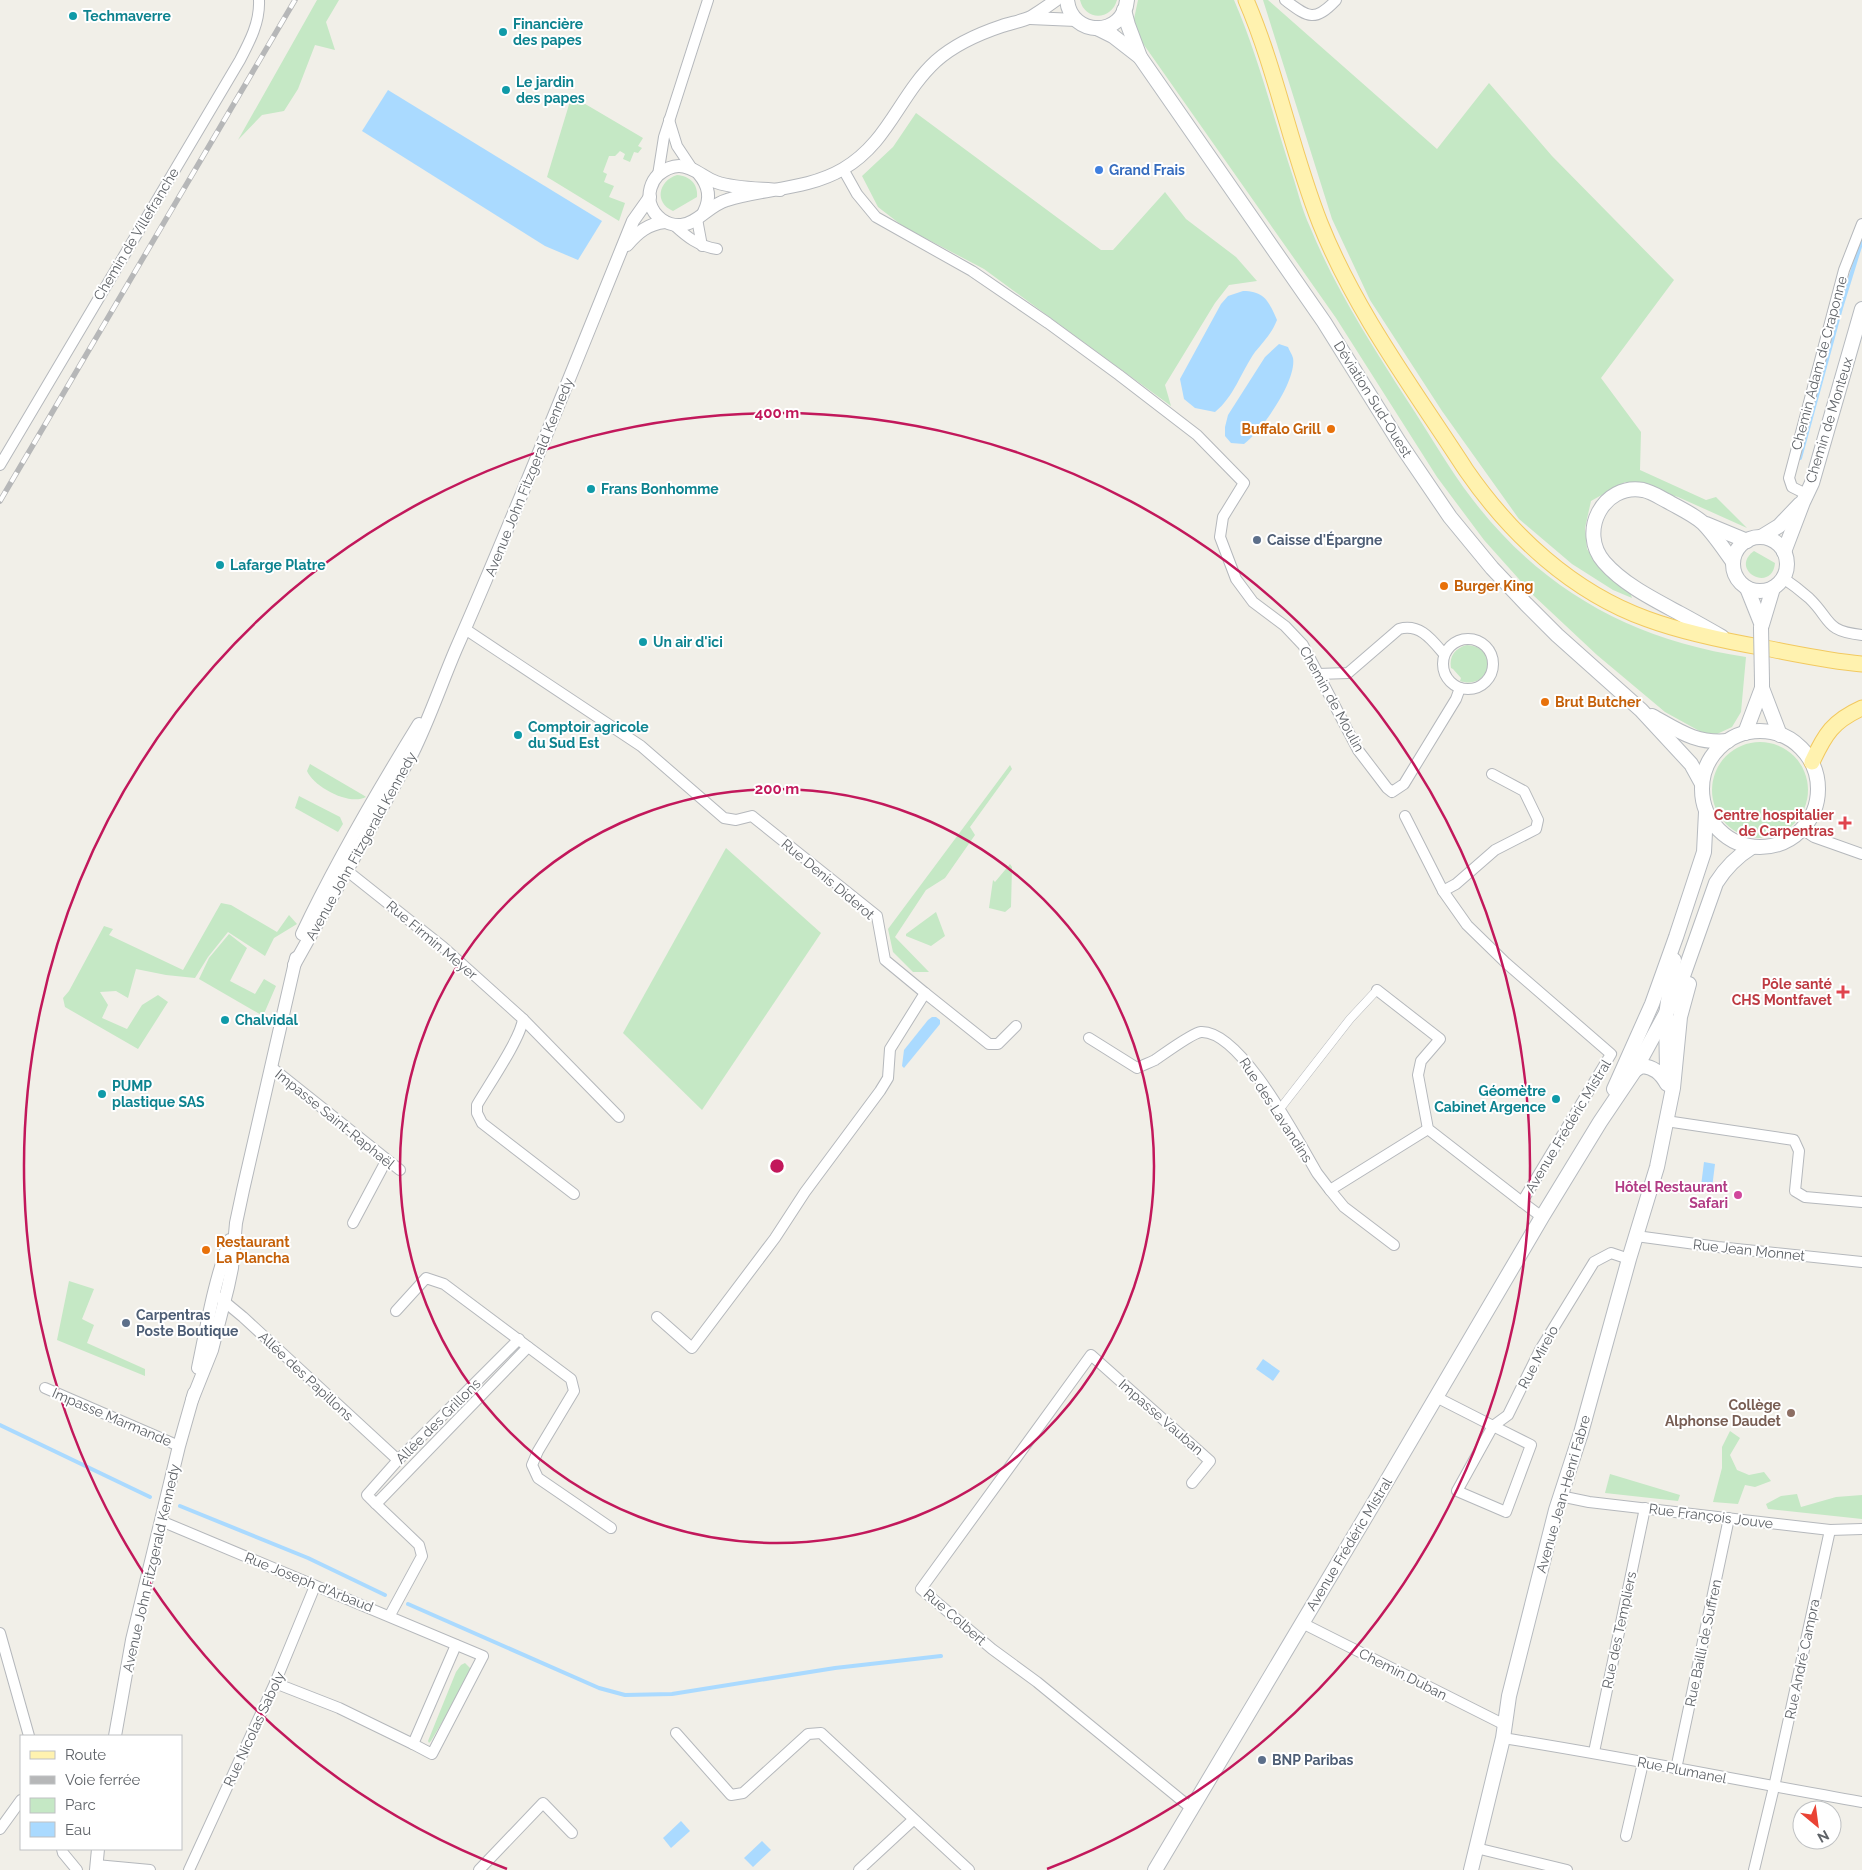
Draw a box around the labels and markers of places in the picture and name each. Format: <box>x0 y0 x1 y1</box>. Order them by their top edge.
place label: Techmaverre <box>83 8 171 24</box>
marker: Techmaverre <box>67 10 79 22</box>
place label: Financière des papes <box>513 16 584 48</box>
marker: Financière des papes <box>497 26 509 38</box>
place label: Le jardin des papes <box>516 74 585 106</box>
marker: Le jardin des papes <box>500 84 512 96</box>
place label: Grand Frais <box>1109 162 1185 178</box>
marker: Grand Frais <box>1093 164 1105 176</box>
place label: Buffalo Grill <box>1242 421 1322 437</box>
marker: Buffalo Grill <box>1325 423 1337 435</box>
place label: Frans Bonhomme <box>601 481 719 497</box>
marker: Frans Bonhomme <box>585 483 597 495</box>
place label: Caisse d'Épargne <box>1267 531 1383 548</box>
marker: Caisse d'Épargne <box>1251 534 1263 546</box>
place label: Lafarge Platre <box>230 557 326 573</box>
marker: Lafarge Platre <box>214 559 226 571</box>
place label: Burger King <box>1454 578 1534 594</box>
marker: Burger King <box>1438 580 1450 592</box>
place label: Un air d'ici <box>653 634 723 650</box>
marker: Un air d'ici <box>637 636 649 648</box>
place label: Brut Butcher <box>1555 694 1641 710</box>
marker: Brut Butcher <box>1539 696 1551 708</box>
place label: Comptoir agricole du Sud Est <box>528 719 649 751</box>
marker: Comptoir agricole du Sud Est <box>512 729 524 741</box>
place label: Centre hospitalier de Carpentras <box>1714 807 1835 839</box>
marker: Centre hospitalier de Carpentras <box>1838 816 1852 830</box>
place label: Pôle santé CHS Montfavet <box>1732 976 1833 1008</box>
marker: Pôle santé CHS Montfavet <box>1836 985 1850 999</box>
place label: Chalvidal <box>235 1012 299 1028</box>
marker: Chalvidal <box>219 1014 231 1026</box>
place label: PUMP plastique SAS <box>112 1078 205 1110</box>
place label: Géomètre Cabinet Argence <box>1434 1083 1547 1115</box>
marker: PUMP plastique SAS <box>96 1088 108 1100</box>
marker: Géomètre Cabinet Argence <box>1550 1093 1562 1105</box>
centre of rings <box>768 1157 786 1175</box>
place label: Hôtel Restaurant Safari <box>1615 1179 1729 1211</box>
marker: Hôtel Restaurant Safari <box>1732 1189 1744 1201</box>
place label: Restaurant La Plancha <box>216 1234 290 1266</box>
marker: Restaurant La Plancha <box>200 1244 212 1256</box>
place label: Carpentras Poste Boutique <box>136 1307 239 1339</box>
marker: Carpentras Poste Boutique <box>120 1317 132 1329</box>
place label: Collège Alphonse Daudet <box>1665 1397 1782 1429</box>
marker: Collège Alphonse Daudet <box>1785 1407 1797 1419</box>
place label: BNP Paribas <box>1272 1752 1353 1768</box>
marker: BNP Paribas <box>1256 1754 1268 1766</box>

